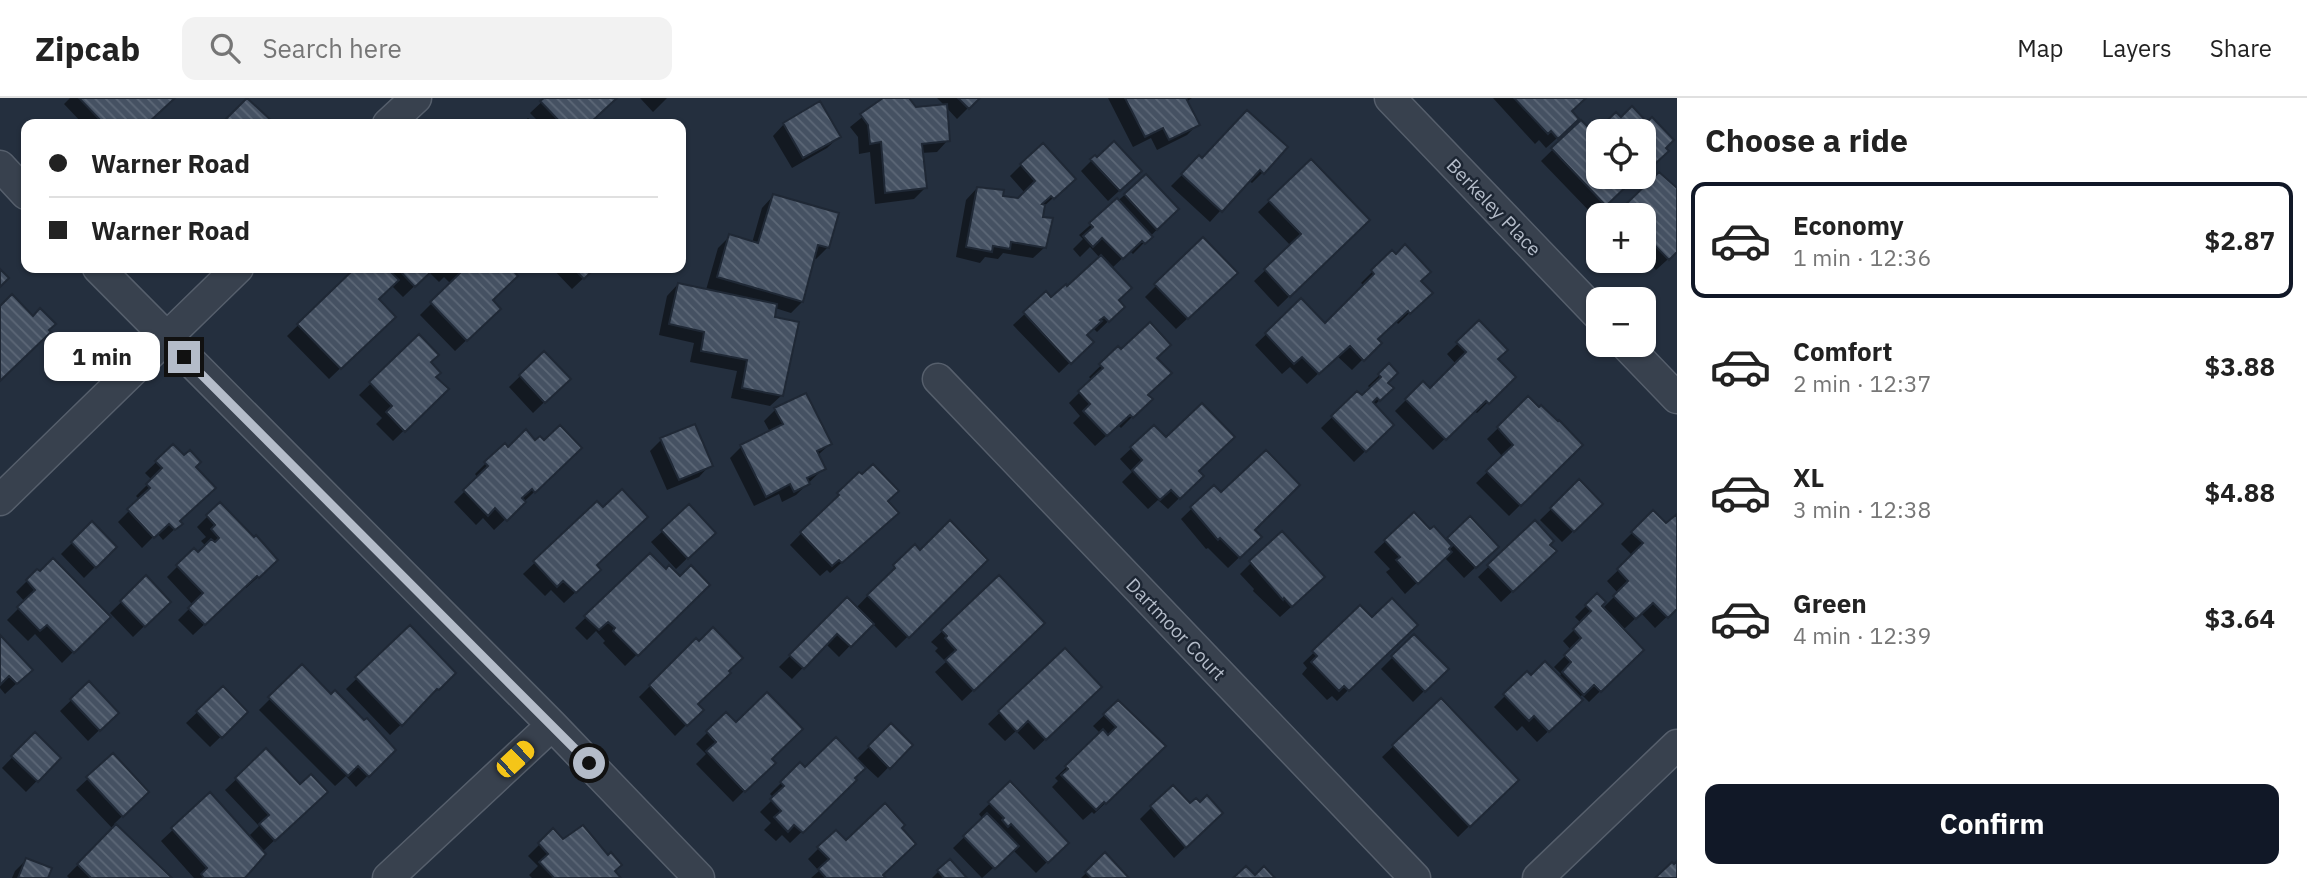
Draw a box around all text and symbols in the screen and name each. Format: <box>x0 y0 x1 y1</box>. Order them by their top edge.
search box <box>182 17 672 80</box>
text: Zipcab <box>35 27 140 70</box>
icon: search <box>206 29 244 67</box>
text: Search here <box>262 31 402 65</box>
text: Map <box>2017 32 2064 64</box>
text: Layers <box>2102 32 2172 64</box>
text: Share <box>2210 32 2272 64</box>
map controls <box>1586 119 1656 357</box>
button: locate <box>1586 119 1656 189</box>
text: Choose a ride <box>1705 119 1908 161</box>
text: Warner Road <box>91 146 250 180</box>
street label: Berkeley Place <box>1442 153 1546 261</box>
button: + <box>1586 203 1656 273</box>
text: Economy <box>1793 208 1904 242</box>
icon: car <box>1709 209 1772 272</box>
text: Warner Road <box>91 213 250 247</box>
text: $2.87 <box>2205 223 2275 257</box>
text: 1 min · 12:36 <box>1793 242 1931 272</box>
button: − <box>1586 287 1656 357</box>
callout: 1 min <box>44 332 160 382</box>
text: Comfort <box>1793 334 1892 368</box>
icon: car <box>1709 335 1772 398</box>
text: 1 min <box>72 341 132 371</box>
route end <box>168 341 200 373</box>
text: $3.88 <box>2205 349 2275 383</box>
text: 2 min · 12:37 <box>1793 368 1931 398</box>
text: XL <box>1793 460 1824 494</box>
icon: car <box>1709 461 1772 524</box>
text: $4.88 <box>2205 475 2275 509</box>
text: 3 min · 12:38 <box>1793 494 1931 524</box>
street label: Dartmoor Court <box>1121 573 1231 685</box>
text: Green <box>1793 586 1867 620</box>
icon: car <box>1709 587 1772 650</box>
text: $3.64 <box>2205 601 2275 635</box>
text: 4 min · 12:39 <box>1793 620 1931 650</box>
car <box>493 737 538 781</box>
route start <box>573 747 605 779</box>
button: Confirm <box>1705 784 2279 864</box>

